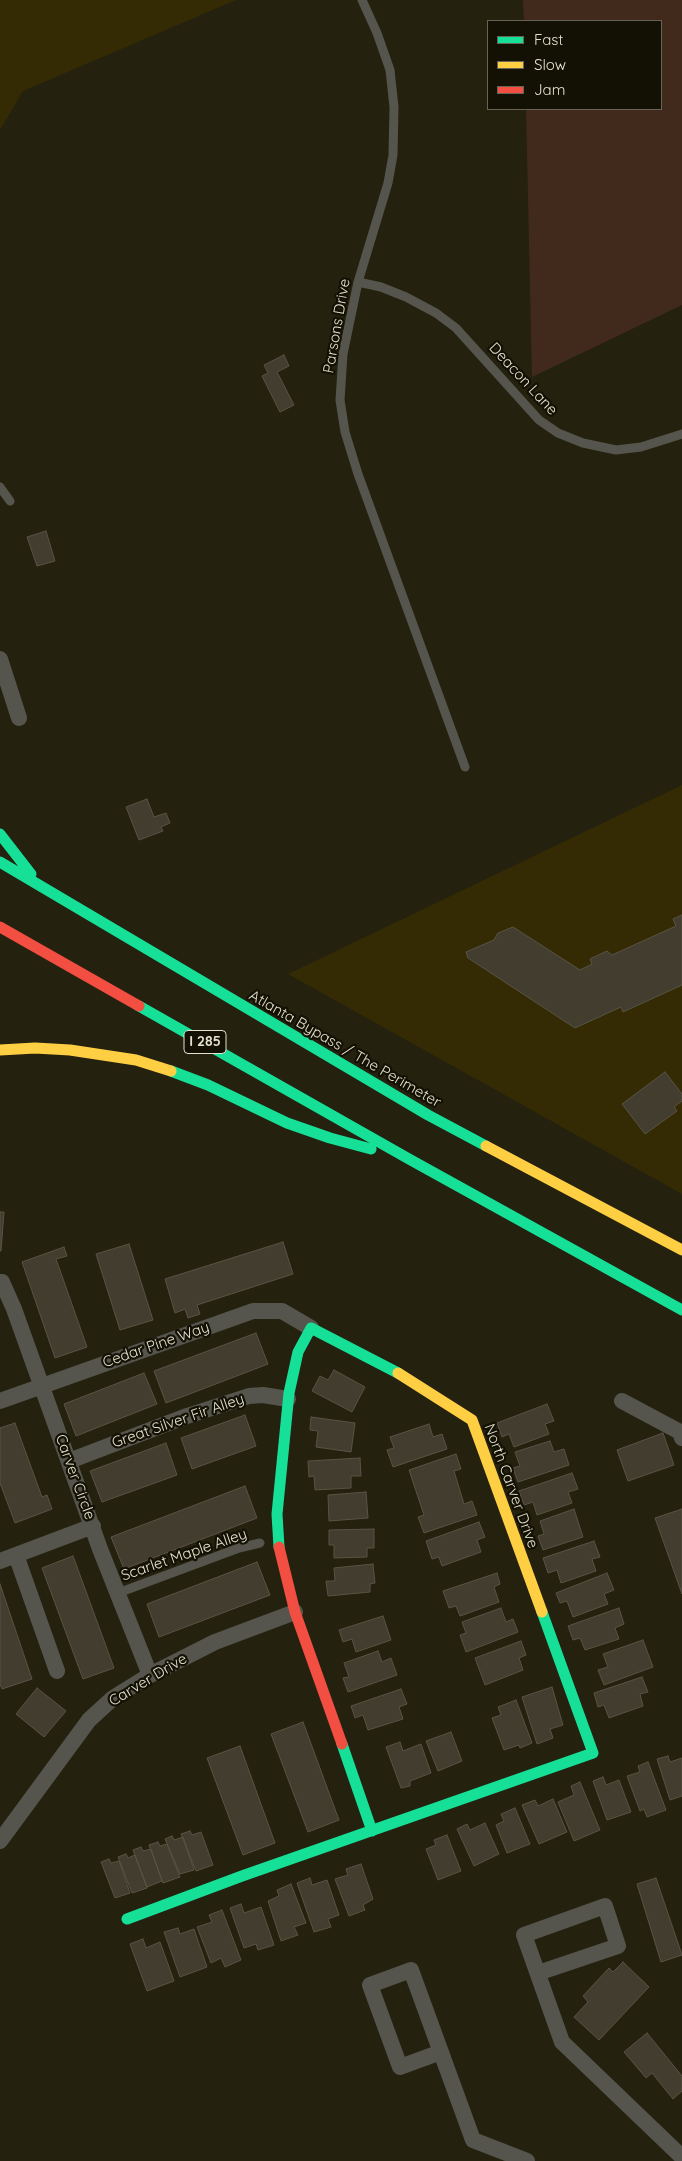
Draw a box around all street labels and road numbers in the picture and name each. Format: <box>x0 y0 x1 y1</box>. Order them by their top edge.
street label: Parsons Drive <box>320 277 354 375</box>
street label: Deacon Lane <box>485 339 561 419</box>
street label: Atlanta Bypass / The Perimeter <box>246 987 444 1111</box>
road number: I 285 <box>184 1030 226 1054</box>
street label: Cedar Pine Way <box>100 1318 212 1372</box>
street label: Great Silver Fir Alley <box>110 1390 246 1452</box>
street label: North Carver Drive <box>480 1421 542 1551</box>
street label: Carver Circle <box>51 1432 99 1522</box>
street label: Scarlet Maple Alley <box>119 1525 249 1585</box>
street label: Carver Drive <box>106 1650 190 1710</box>

